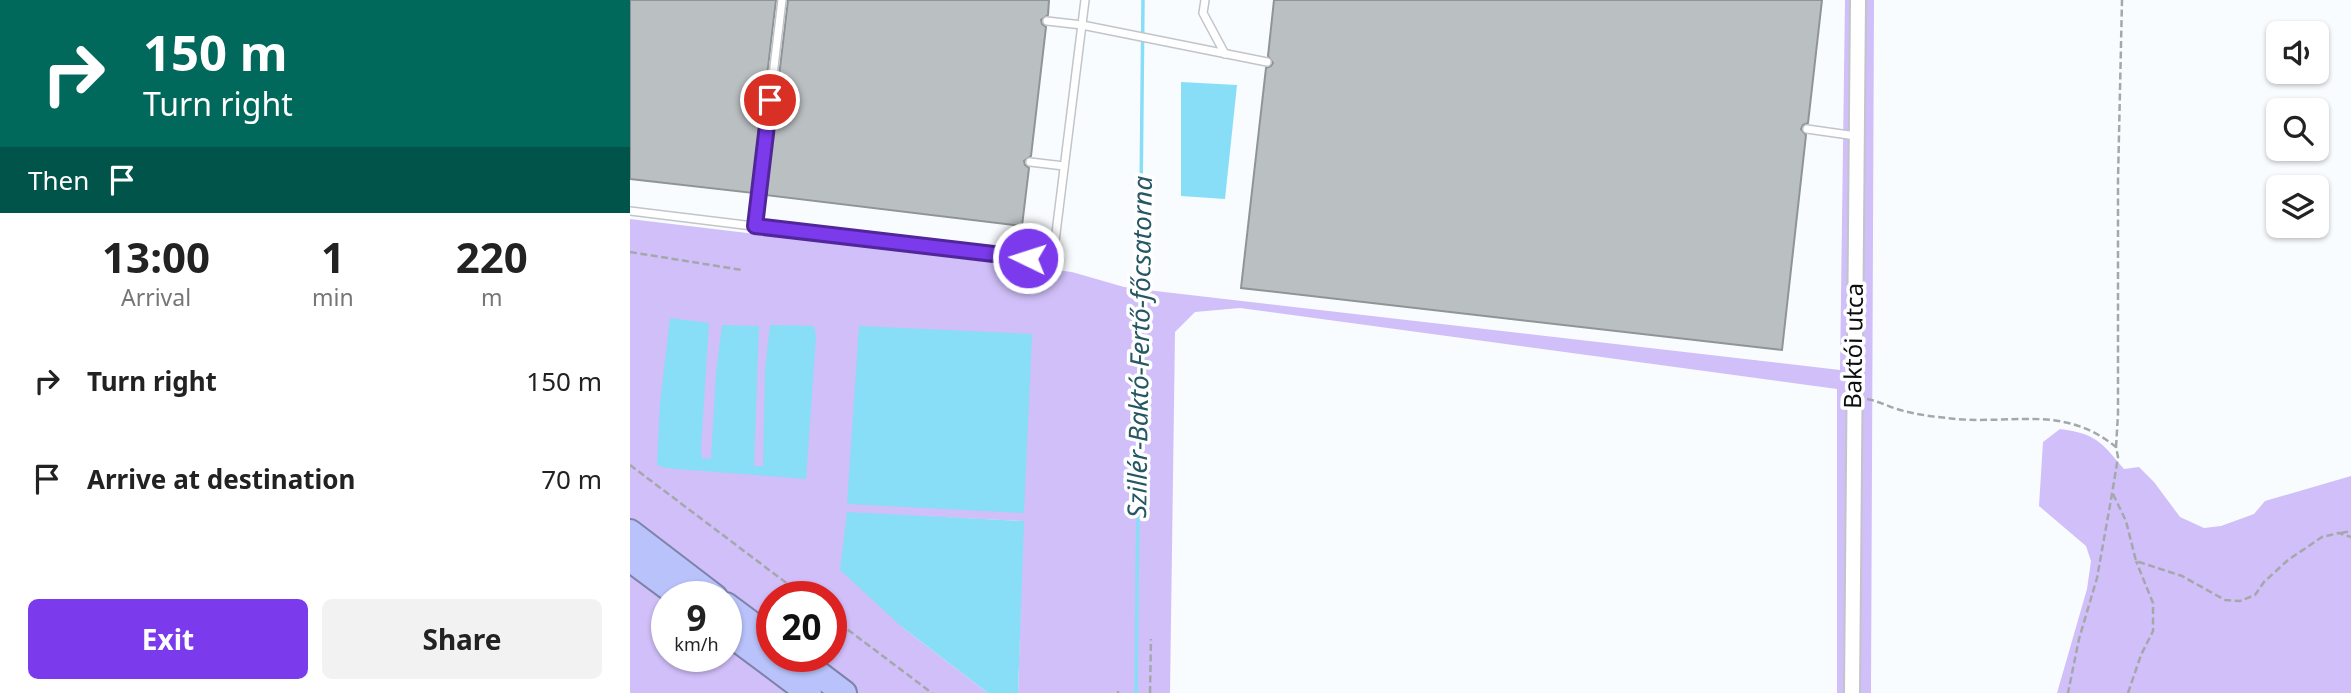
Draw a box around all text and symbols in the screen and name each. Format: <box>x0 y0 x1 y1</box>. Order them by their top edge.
text: 150 m <box>143 19 288 85</box>
map controls <box>2266 21 2329 238</box>
button: sound <box>2266 21 2329 84</box>
icon: right <box>28 28 119 119</box>
pin <box>740 70 800 130</box>
icon: arrive <box>751 81 789 119</box>
text: Turn right <box>143 82 293 125</box>
button: search <box>2266 98 2329 161</box>
icon: arrive <box>103 161 141 199</box>
text: Then <box>28 162 89 198</box>
water label: Szillér-Baktó-Fertő-főcsatorna <box>1118 175 1160 518</box>
button: layers <box>2266 175 2329 238</box>
position arrow <box>991 221 1065 295</box>
text: 13:00 <box>102 228 210 285</box>
text: 1 <box>321 228 345 285</box>
text: 220 <box>456 228 528 285</box>
text: Arrival <box>121 281 191 313</box>
text: min <box>312 281 354 313</box>
text: m <box>481 281 503 313</box>
street label: Baktói utca <box>1835 283 1870 409</box>
icon: right <box>28 362 66 400</box>
text: Turn right <box>87 363 217 399</box>
text: 150 m <box>526 363 602 399</box>
icon: arrive <box>28 460 66 498</box>
text: Arrive at destination <box>87 461 356 497</box>
text: 70 m <box>541 461 602 497</box>
speed limit sign: 20 <box>756 581 847 672</box>
text: 9 <box>686 594 707 641</box>
button: Exit <box>28 599 308 679</box>
button: Share <box>322 599 602 679</box>
text: km/h <box>674 632 719 656</box>

